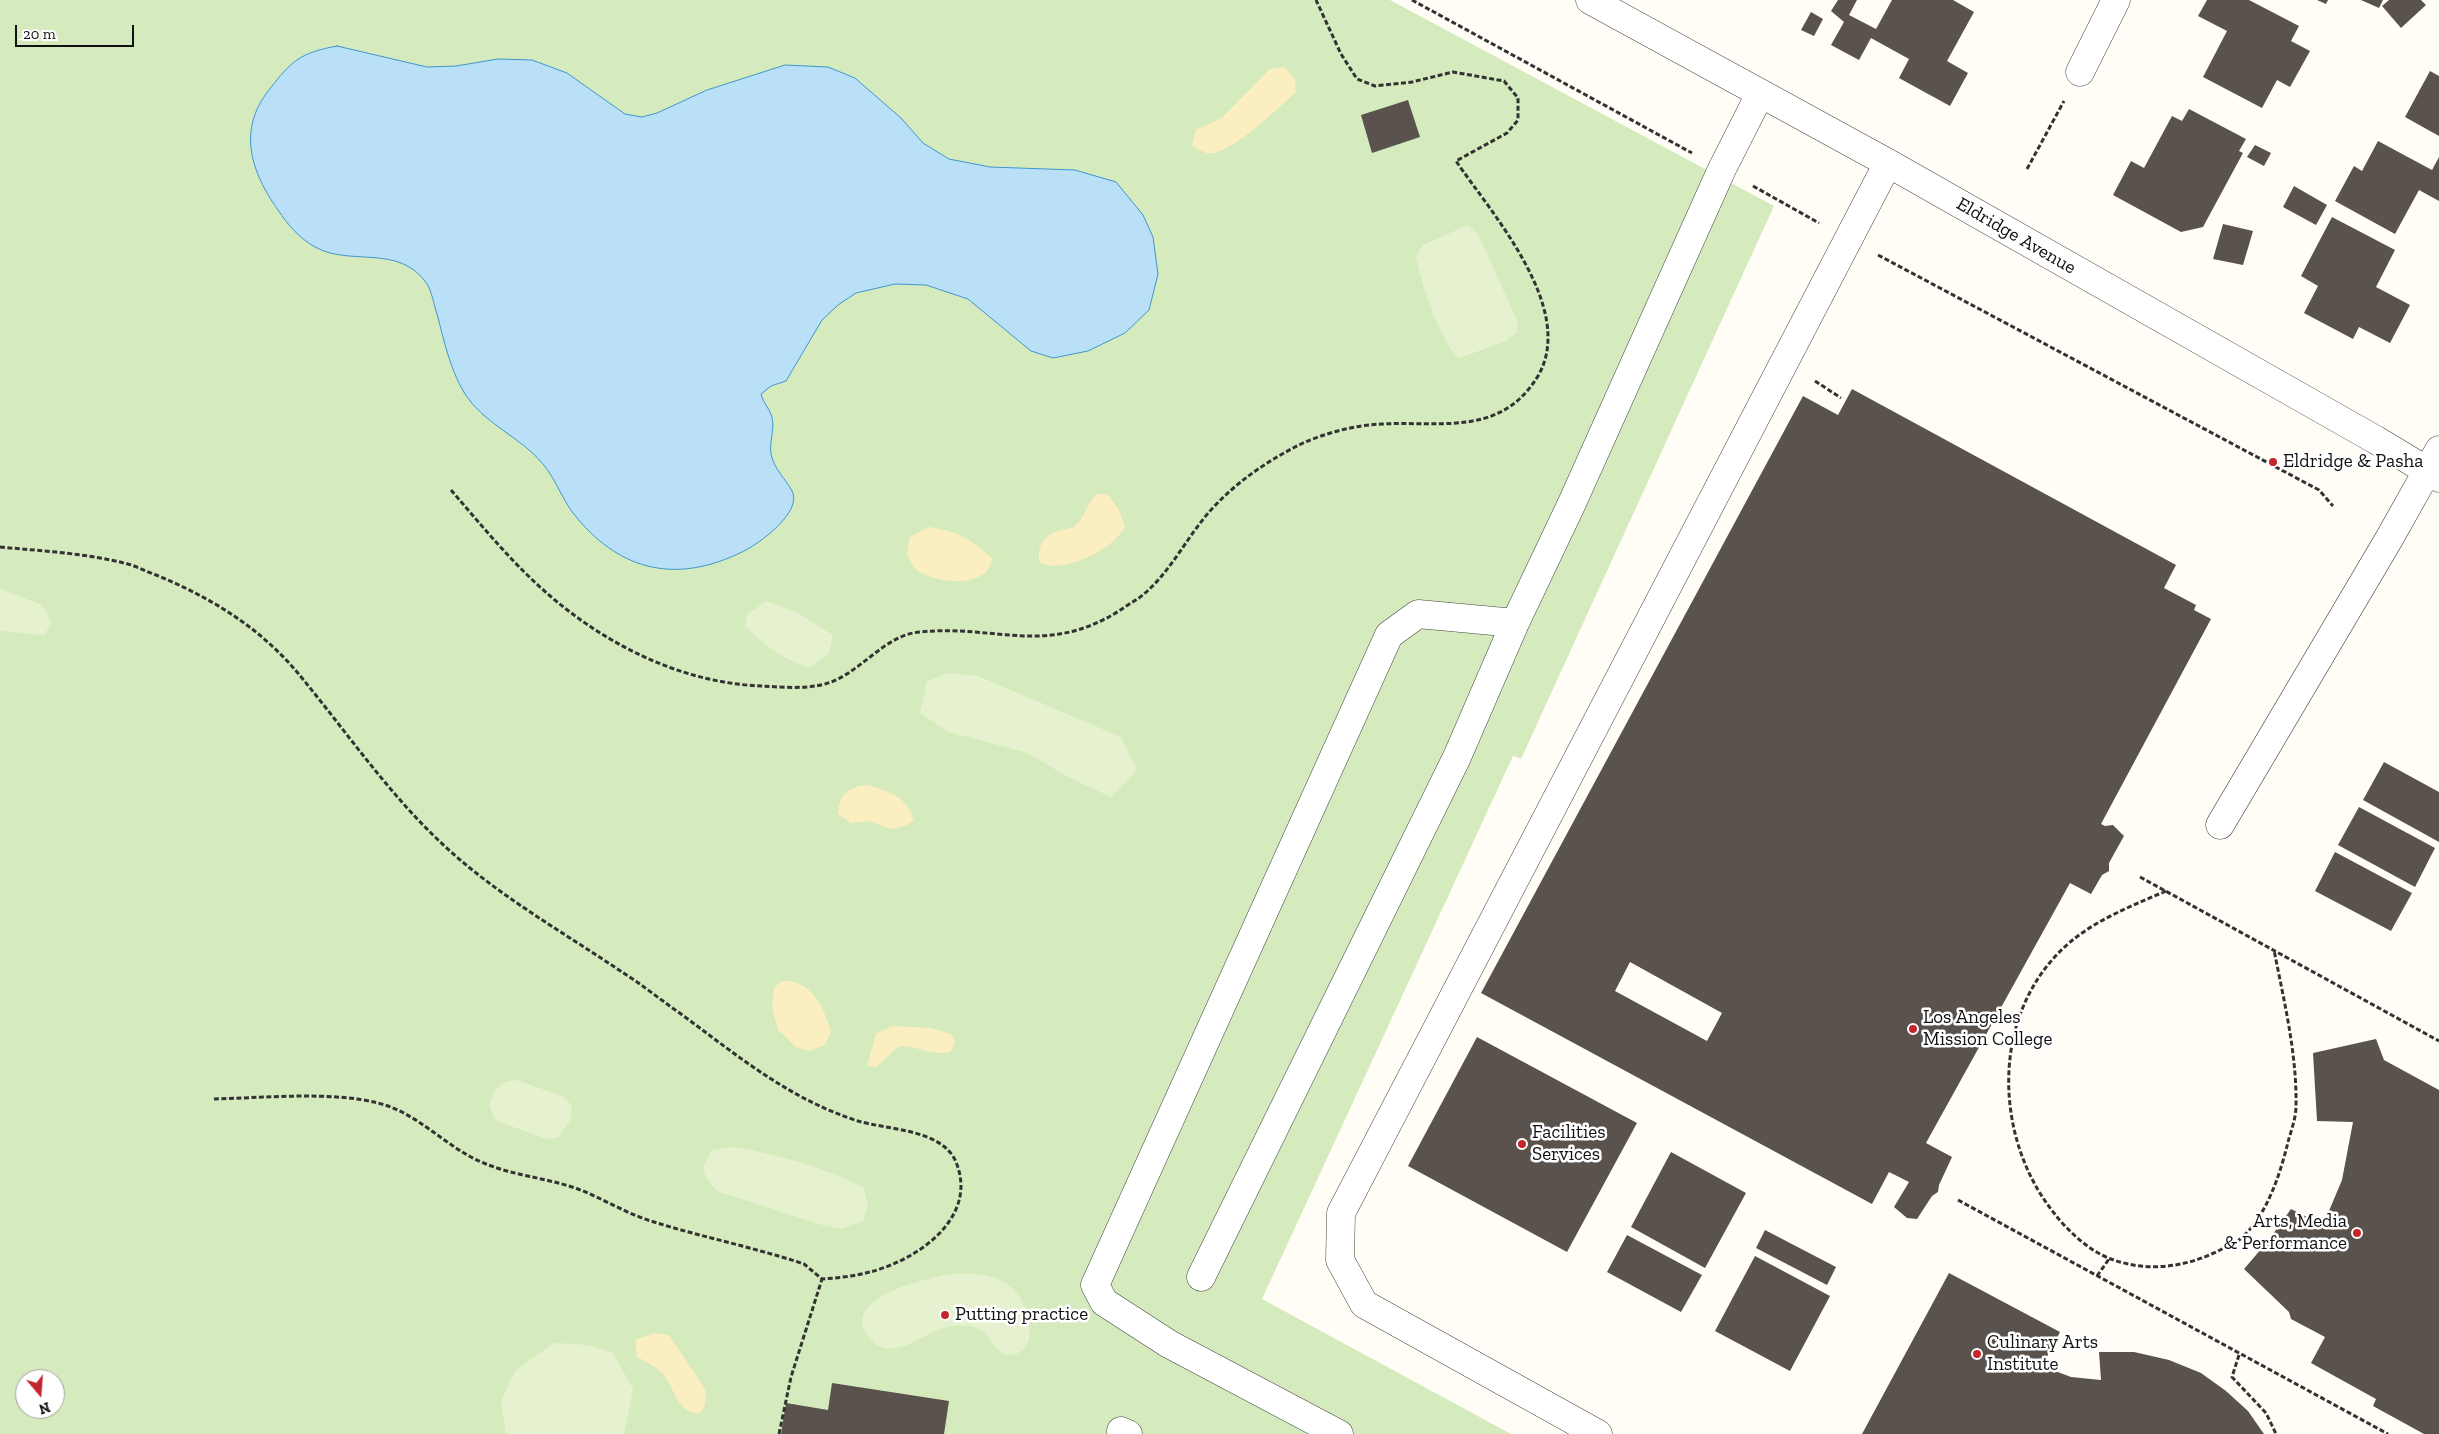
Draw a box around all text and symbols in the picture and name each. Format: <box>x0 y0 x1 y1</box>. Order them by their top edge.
scale bar <box>18 15 136 47</box>
text: 20 m <box>23 25 56 43</box>
street label: Eldridge Avenue <box>1952 193 2080 279</box>
place label: Eldridge & Pasha <box>2283 451 2423 473</box>
marker: Eldridge & Pasha <box>2267 456 2279 468</box>
place label: Los Angeles Mission College <box>1923 1007 2052 1051</box>
marker: Los Angeles Mission College <box>1907 1023 1919 1035</box>
place label: Facilities Services <box>1532 1122 1606 1166</box>
marker: Facilities Services <box>1516 1138 1528 1150</box>
place label: Arts, Media & Performance <box>2224 1211 2347 1255</box>
marker: Arts, Media & Performance <box>2351 1227 2363 1239</box>
place label: Putting practice <box>955 1304 1088 1326</box>
marker: Putting practice <box>939 1309 951 1321</box>
place label: Culinary Arts Institute <box>1987 1332 2098 1376</box>
marker: Culinary Arts Institute <box>1971 1348 1983 1360</box>
north arrow <box>15 1369 65 1419</box>
text: N <box>37 1398 52 1418</box>

